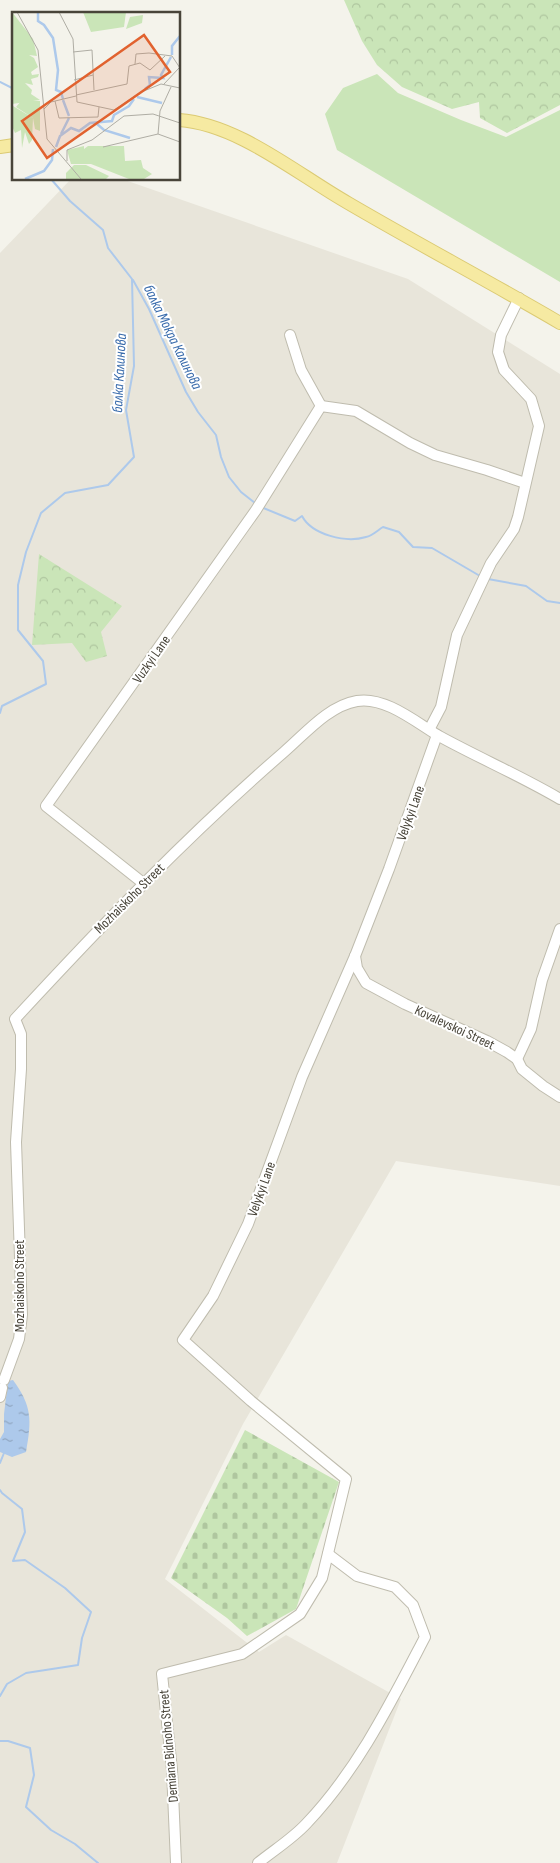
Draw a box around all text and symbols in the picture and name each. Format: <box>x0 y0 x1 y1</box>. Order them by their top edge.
inset map <box>12 12 180 180</box>
water label: балка Мокра Калинова <box>139 282 206 393</box>
water label: балка Калинова <box>108 333 131 413</box>
street label: Vuzkyi Lane <box>129 632 174 687</box>
street label: Velykyi Lane <box>393 783 428 843</box>
street label: Mozhaiskoho Street <box>91 860 168 937</box>
street label: Kovalevskoi Street <box>412 1002 497 1053</box>
street label: Velykyi Lane <box>244 1159 279 1219</box>
street label: Mozhaiskoho Street <box>11 1240 28 1332</box>
street label: Demiana Bidnoho Street <box>155 1689 182 1803</box>

